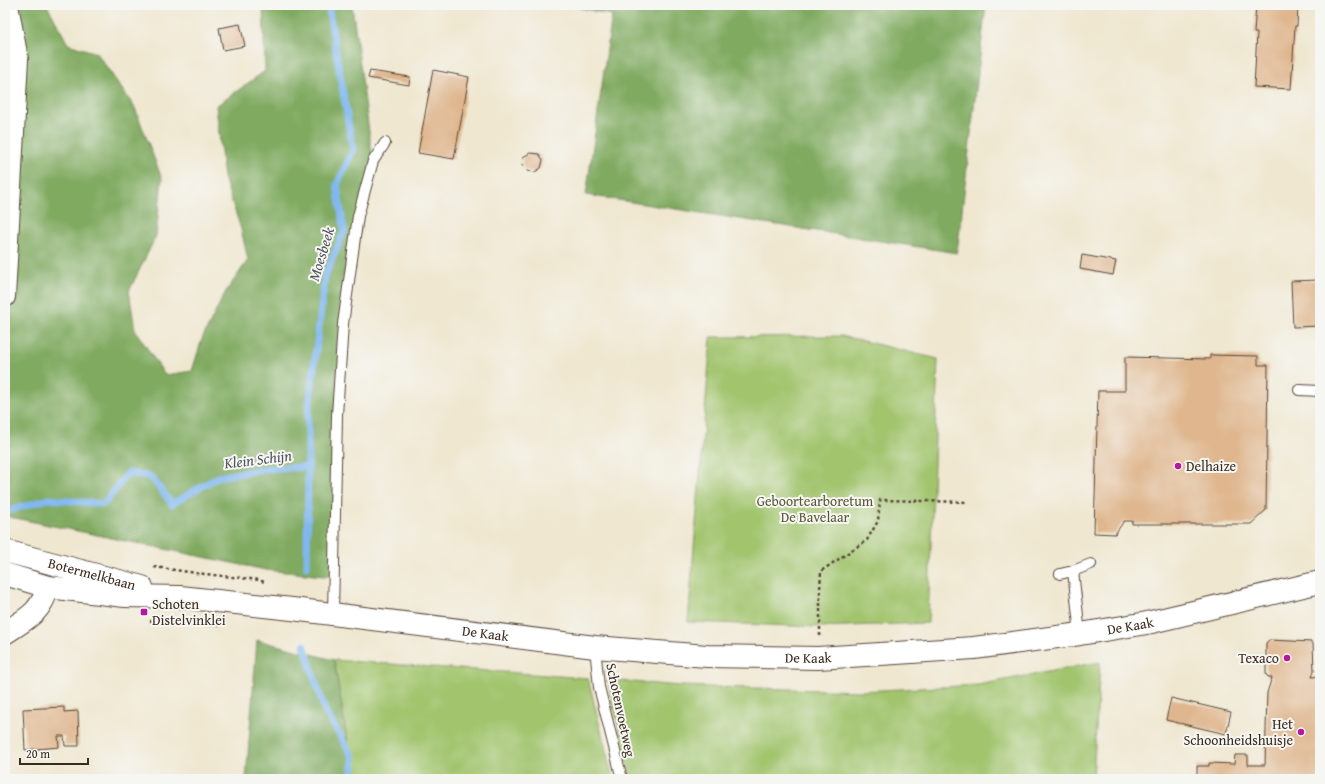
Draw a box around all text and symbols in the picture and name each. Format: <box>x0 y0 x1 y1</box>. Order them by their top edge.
water label: Moesbeek <box>303 224 339 283</box>
water label: Klein Schijn <box>222 444 293 474</box>
place label: Delhaize <box>1186 456 1237 476</box>
marker: Delhaize <box>1173 461 1183 471</box>
park label: Geboortearboretum De Bavelaar <box>757 491 874 527</box>
street label: Botermelkbaan <box>46 553 138 595</box>
place label: Schoten Distelvinklei <box>152 594 226 630</box>
marker: Schoten Distelvinklei <box>139 607 149 617</box>
street label: De Kaak <box>1106 612 1156 639</box>
street label: De Kaak <box>461 620 511 646</box>
street label: De Kaak <box>785 647 833 668</box>
place label: Texaco <box>1238 648 1279 668</box>
marker: Texaco <box>1282 653 1292 663</box>
street label: Schotenvoetweg <box>601 661 641 759</box>
place label: Het Schoonheidshuisje <box>1184 714 1293 750</box>
marker: Het Schoonheidshuisje <box>1296 727 1306 737</box>
scale bar <box>20 740 88 766</box>
text: 20 m <box>26 745 50 762</box>

